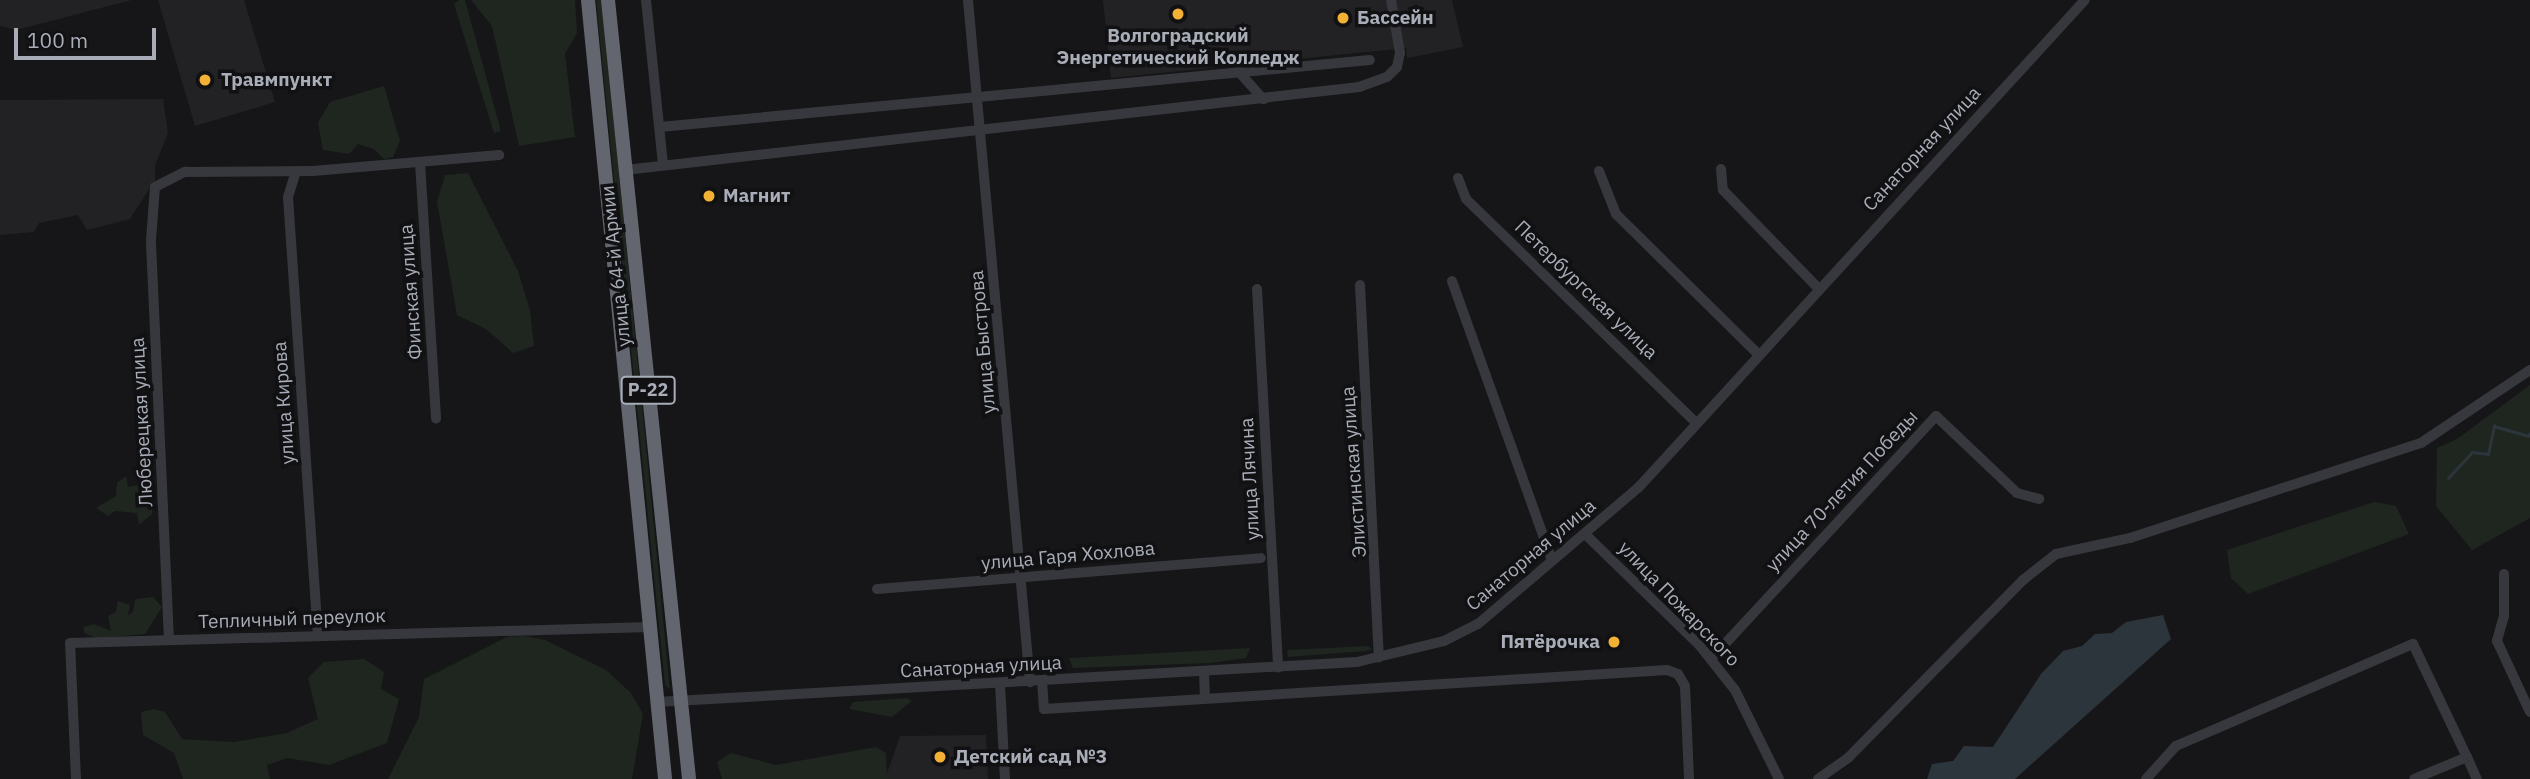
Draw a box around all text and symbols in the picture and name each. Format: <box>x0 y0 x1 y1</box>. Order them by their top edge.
marker: Волгоградский Энергетический Колледж <box>1170 6 1186 22</box>
place label: Бассейн <box>1357 7 1434 29</box>
marker: Бассейн <box>1335 10 1351 26</box>
scale bar <box>18 14 159 58</box>
place label: Волгоградский Энергетический Колледж <box>1057 25 1299 69</box>
text: 100 m <box>27 26 88 54</box>
place label: Травмпункт <box>221 69 332 91</box>
marker: Травмпункт <box>195 70 215 90</box>
street label: Санаторная улица <box>1858 82 1986 216</box>
street label: улица 64-й Армии <box>596 184 636 348</box>
place label: Магнит <box>723 185 790 207</box>
marker: Магнит <box>701 188 717 204</box>
street label: Петербургская улица <box>1510 216 1662 364</box>
street label: Финская улица <box>395 224 427 360</box>
street label: улица Быстрова <box>965 269 1001 415</box>
street label: Люберецкая улица <box>126 337 158 507</box>
street label: улица Кирова <box>268 341 300 465</box>
road number: Р-22 <box>620 376 676 404</box>
street label: Элистинская улица <box>1337 385 1371 559</box>
street label: улица 70-летия Победы <box>1761 405 1923 577</box>
street label: улица Лячина <box>1235 417 1265 541</box>
street label: Санаторная улица <box>1462 494 1600 616</box>
street label: улица Гаря Хохлова <box>980 537 1156 575</box>
street label: улица Пожарского <box>1613 537 1745 671</box>
street label: Тепличный переулок <box>198 604 386 634</box>
place label: Пятёрочка <box>1500 631 1600 653</box>
marker: Пятёрочка <box>1606 634 1622 650</box>
street label: Санаторная улица <box>900 651 1062 683</box>
place label: Детский сад №3 <box>954 746 1107 768</box>
marker: Детский сад №3 <box>932 749 948 765</box>

